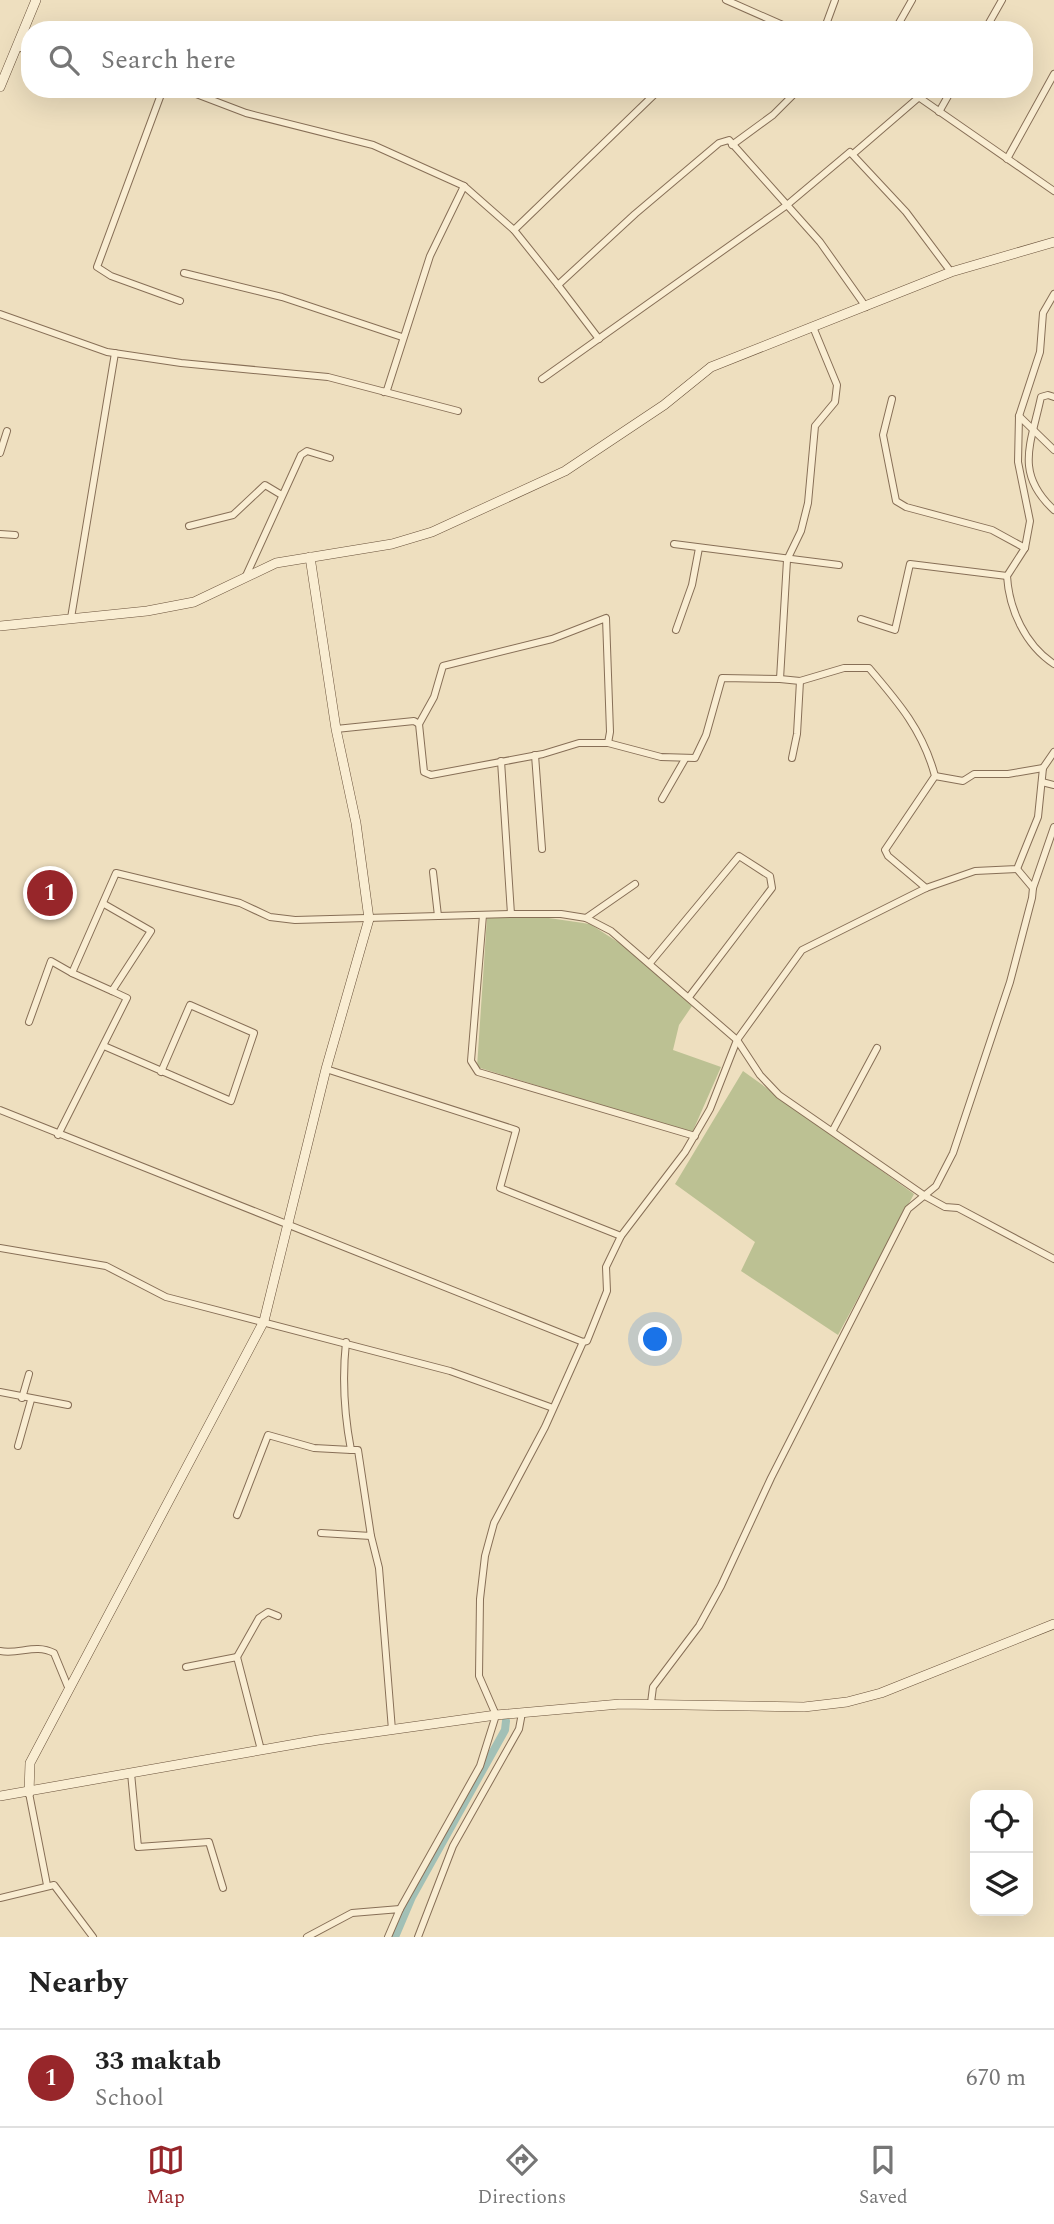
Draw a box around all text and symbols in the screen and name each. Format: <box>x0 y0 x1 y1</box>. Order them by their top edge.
search box <box>21 21 1033 98</box>
text: Search here <box>101 40 236 80</box>
icon: search <box>45 41 83 79</box>
pin: 1 <box>27 867 73 919</box>
your location <box>638 1322 672 1356</box>
map controls <box>970 1790 1033 1916</box>
button: locate <box>970 1790 1033 1853</box>
button: layers <box>970 1853 1033 1916</box>
text: Nearby <box>28 1960 127 2006</box>
text: 33 maktab <box>95 2041 221 2081</box>
text: 1 <box>45 2061 57 2096</box>
text: 670 m <box>966 2061 1026 2096</box>
text: School <box>95 2081 164 2116</box>
tab: Map <box>146 2141 185 2212</box>
tab: Directions <box>477 2141 566 2212</box>
tab: Saved <box>859 2141 908 2212</box>

